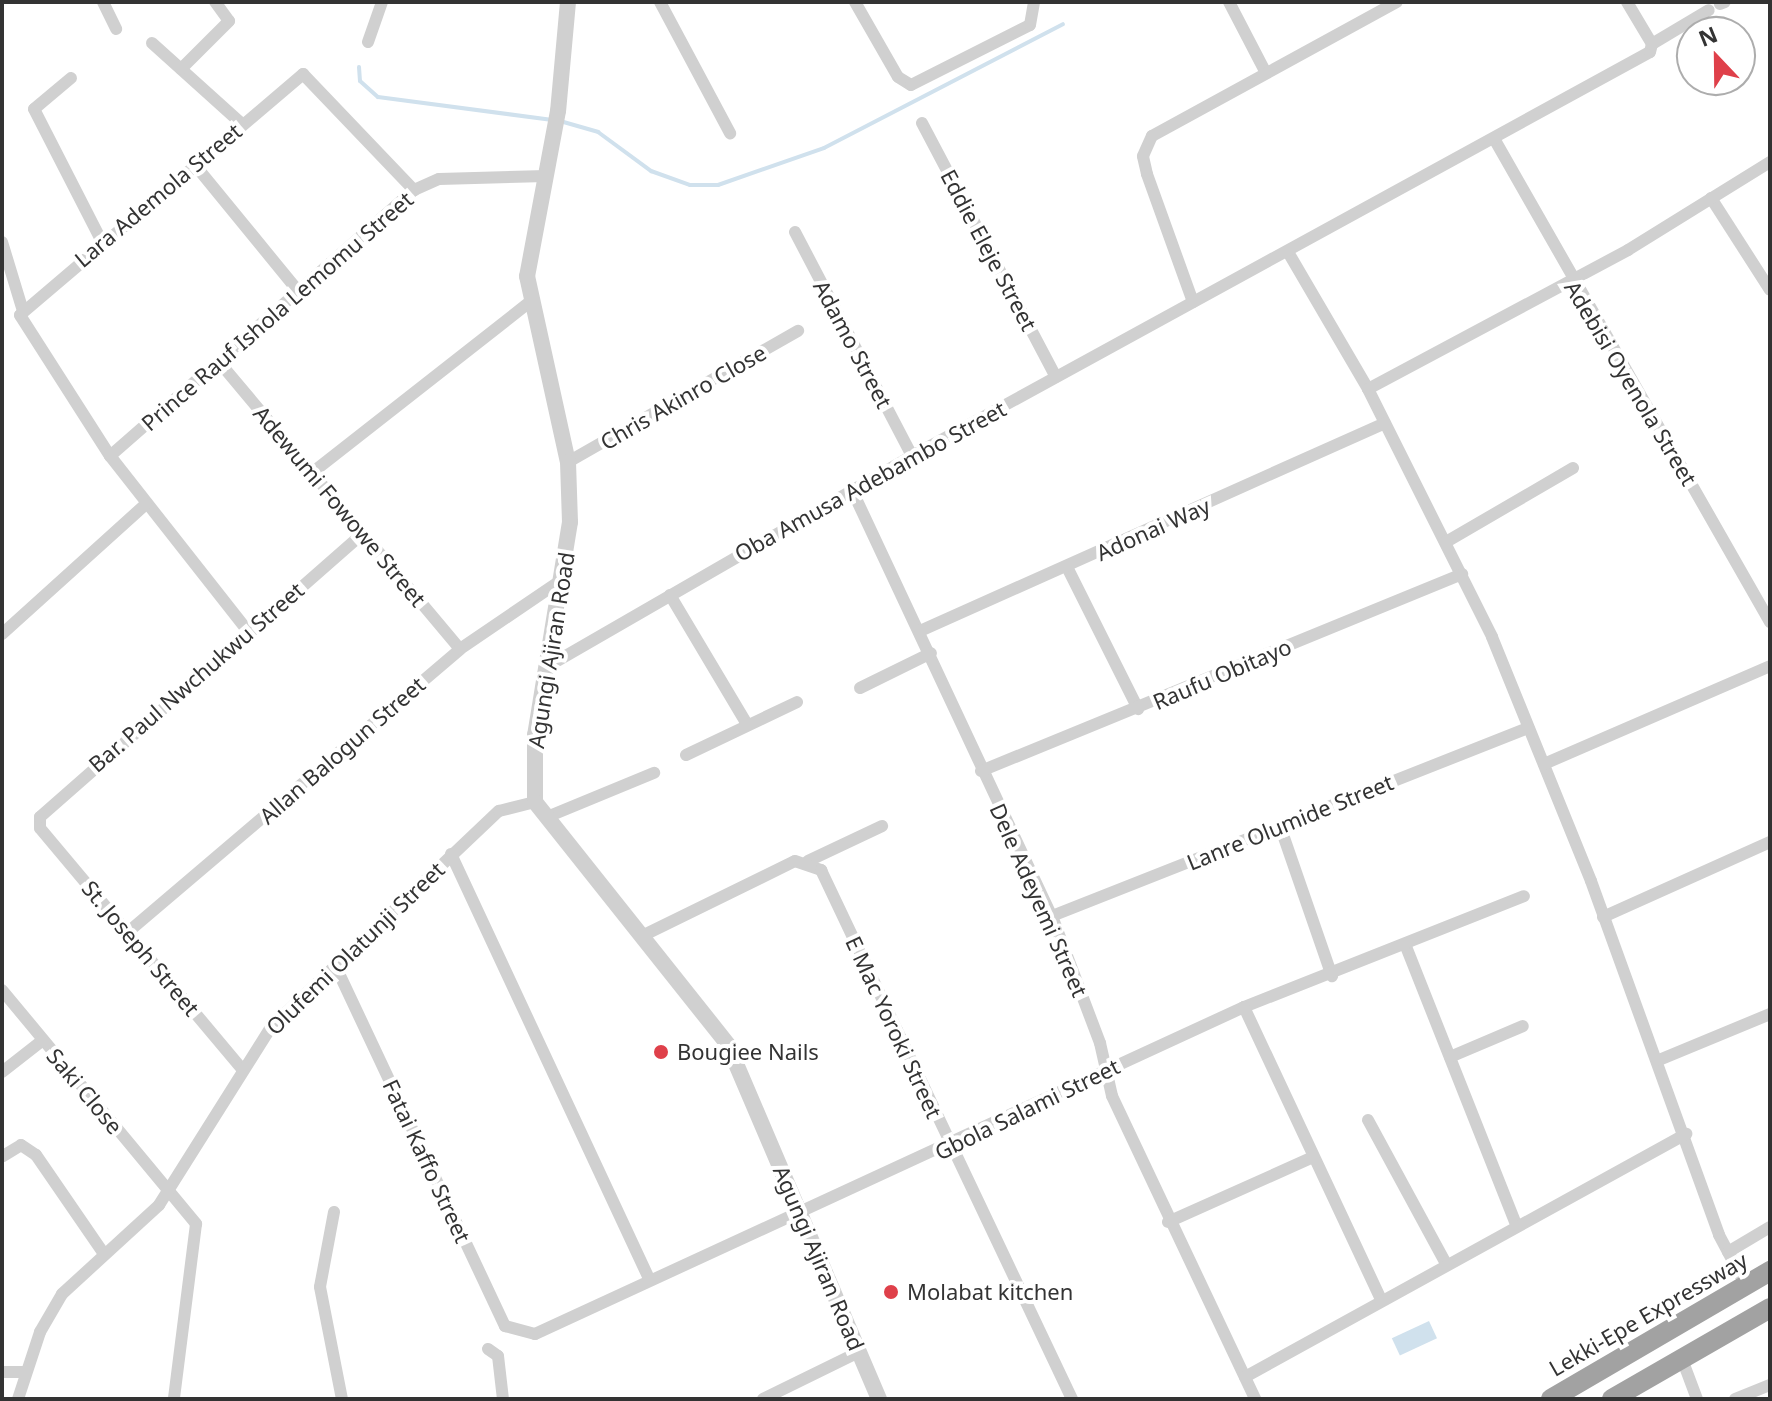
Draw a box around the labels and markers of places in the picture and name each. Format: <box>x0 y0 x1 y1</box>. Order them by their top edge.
place label: Bougiee Nails <box>677 1039 819 1065</box>
marker: Bougiee Nails <box>652 1043 670 1061</box>
place label: Molabat kitchen <box>907 1279 1073 1305</box>
marker: Molabat kitchen <box>882 1283 900 1301</box>

